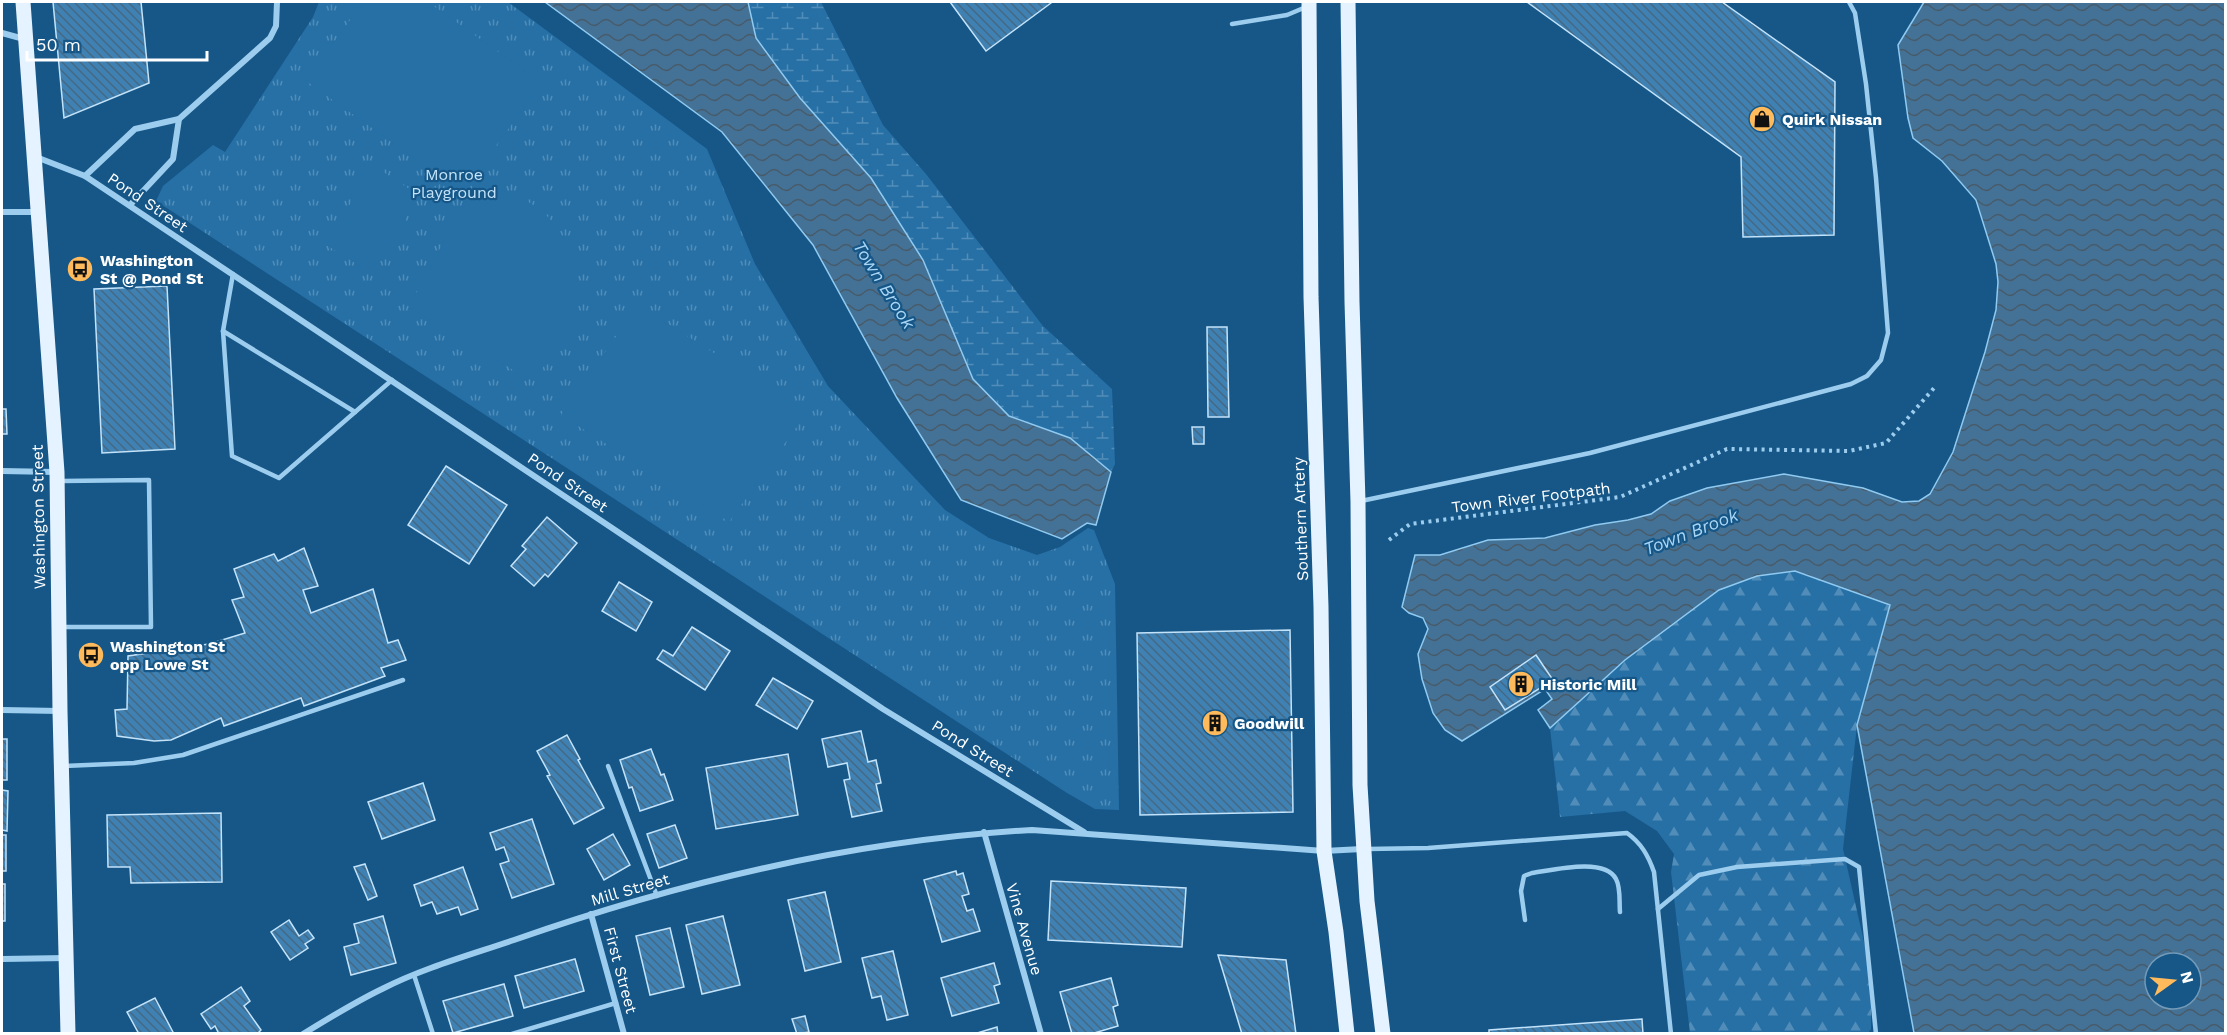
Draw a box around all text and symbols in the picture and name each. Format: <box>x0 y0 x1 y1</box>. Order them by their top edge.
scale bar <box>27 24 207 62</box>
text: 50 m <box>36 34 81 55</box>
shop icon: Quirk Nissan <box>1747 104 1777 134</box>
place label: Quirk Nissan <box>1782 110 1882 129</box>
park label: Monroe Playground <box>411 165 497 202</box>
street label: Pond Street <box>104 169 192 236</box>
water label: Town Brook <box>849 237 920 334</box>
place label: Washington St @ Pond St <box>100 251 203 288</box>
bus stop icon: Washington St @ Pond St <box>65 254 95 284</box>
street label: Washington Street <box>28 444 49 589</box>
street label: Pond Street <box>524 449 612 516</box>
street label: Southern Artery <box>1289 456 1312 581</box>
street label: Town River Footpath <box>1451 478 1612 517</box>
water label: Town Brook <box>1640 503 1742 559</box>
place label: Washington St opp Lowe St <box>110 637 225 674</box>
bus stop icon: Washington St opp Lowe St <box>76 640 106 670</box>
building icon: Historic Mill <box>1506 669 1536 699</box>
place label: Historic Mill <box>1540 675 1637 694</box>
building icon: Goodwill <box>1200 708 1230 738</box>
place label: Goodwill <box>1234 714 1305 733</box>
street label: Pond Street <box>928 716 1017 781</box>
street label: Mill Street <box>589 869 672 910</box>
street label: Vine Avenue <box>1002 881 1047 977</box>
street label: First Street <box>600 925 641 1016</box>
north arrow <box>2143 951 2203 1011</box>
text: N <box>2176 969 2198 985</box>

